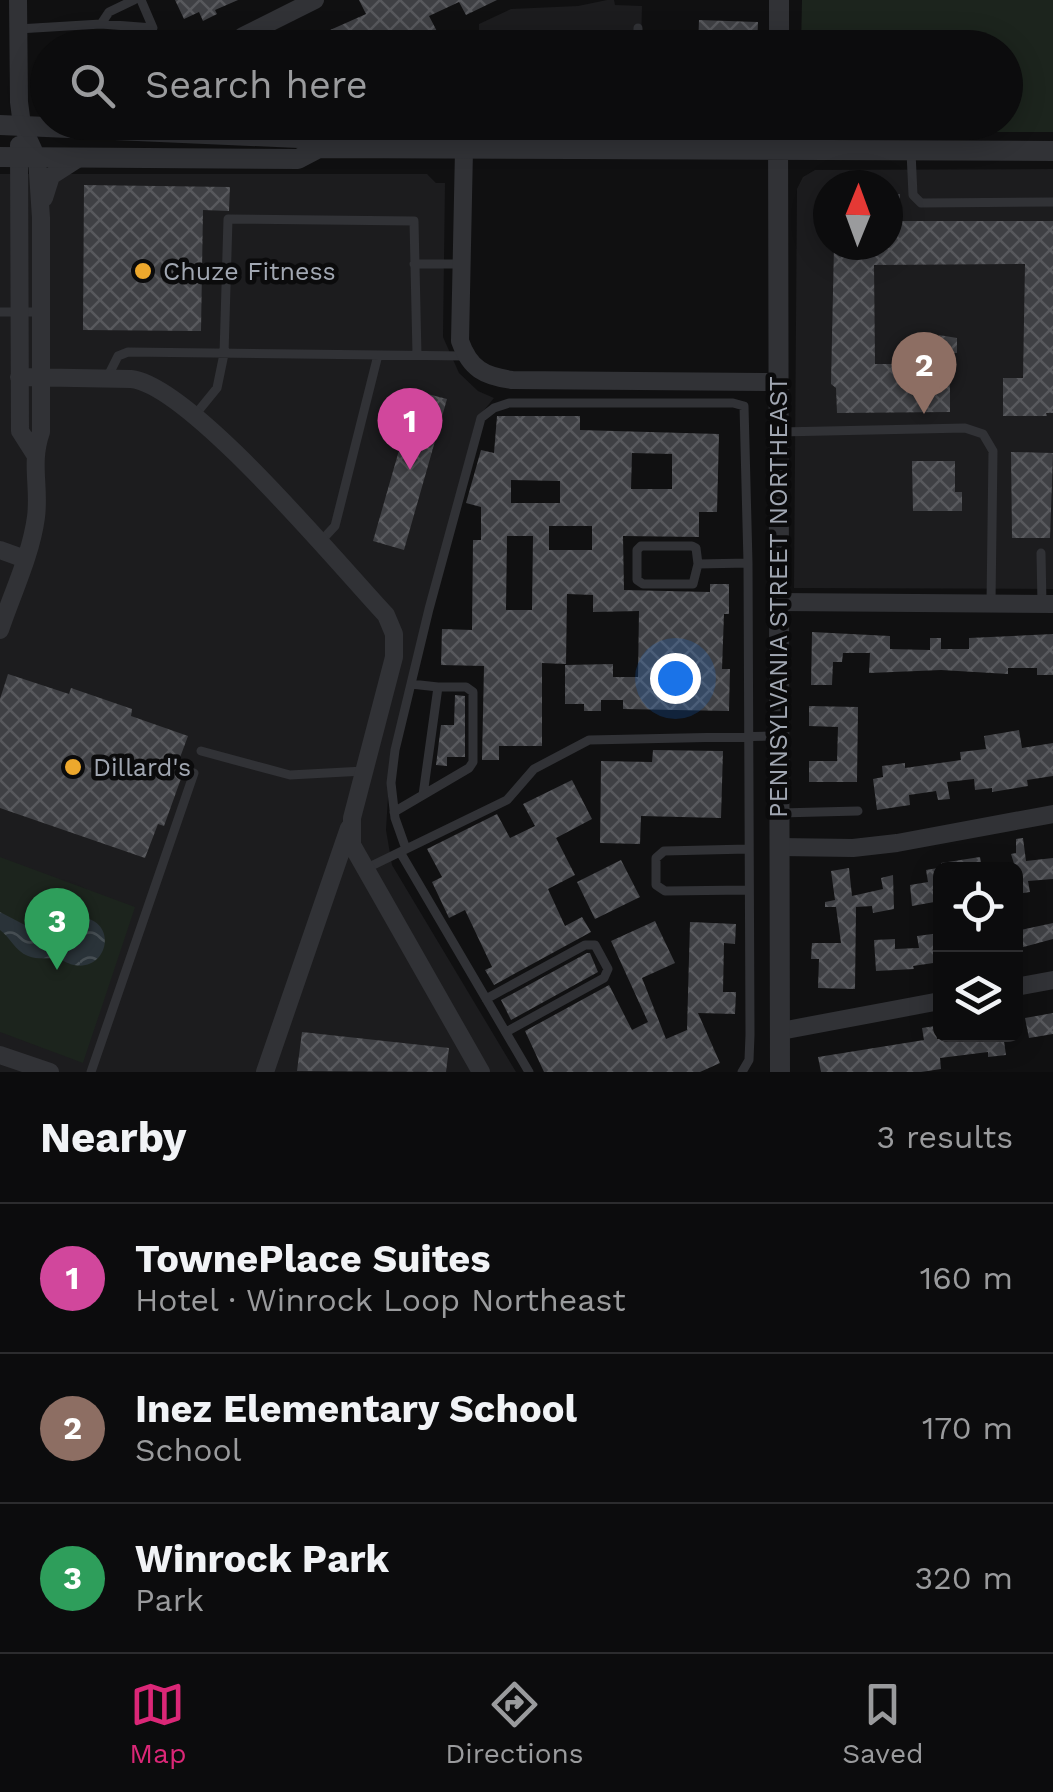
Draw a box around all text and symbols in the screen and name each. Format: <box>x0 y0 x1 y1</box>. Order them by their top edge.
search box <box>30 30 1023 140</box>
icon: search <box>65 58 120 113</box>
text: Search here <box>145 63 368 107</box>
north arrow <box>813 170 903 260</box>
place label: Chuze Fitness <box>163 257 336 286</box>
marker: Chuze Fitness <box>132 260 154 282</box>
pin: 2 <box>892 332 956 414</box>
street label: PENNSYLVANIA STREET NORTHEAST <box>764 376 793 818</box>
pin: 1 <box>378 388 442 470</box>
your location <box>650 653 701 704</box>
place label: Dillard's <box>93 753 191 782</box>
marker: Dillard's <box>62 756 84 778</box>
map controls <box>933 862 1023 1042</box>
button: locate <box>933 862 1023 952</box>
pin: 3 <box>24 888 90 970</box>
button: layers <box>933 952 1023 1042</box>
text: Nearby <box>40 1113 187 1162</box>
text: 3 results <box>876 1118 1013 1156</box>
text: TownePlace Suites <box>135 1237 491 1281</box>
text: 1 <box>66 1259 79 1297</box>
text: 160 m <box>920 1259 1013 1297</box>
text: Hotel · Winrock Loop Northeast <box>135 1281 626 1319</box>
text: Inez Elementary School <box>135 1387 577 1431</box>
text: 2 <box>63 1409 82 1447</box>
text: 170 m <box>922 1409 1013 1447</box>
text: School <box>135 1431 241 1469</box>
text: Winrock Park <box>135 1537 389 1581</box>
text: 3 <box>63 1559 82 1597</box>
text: 320 m <box>914 1559 1013 1597</box>
text: Park <box>135 1581 204 1619</box>
tab: Map <box>129 1677 187 1770</box>
tab: Directions <box>445 1677 584 1770</box>
tab: Saved <box>842 1677 924 1770</box>

